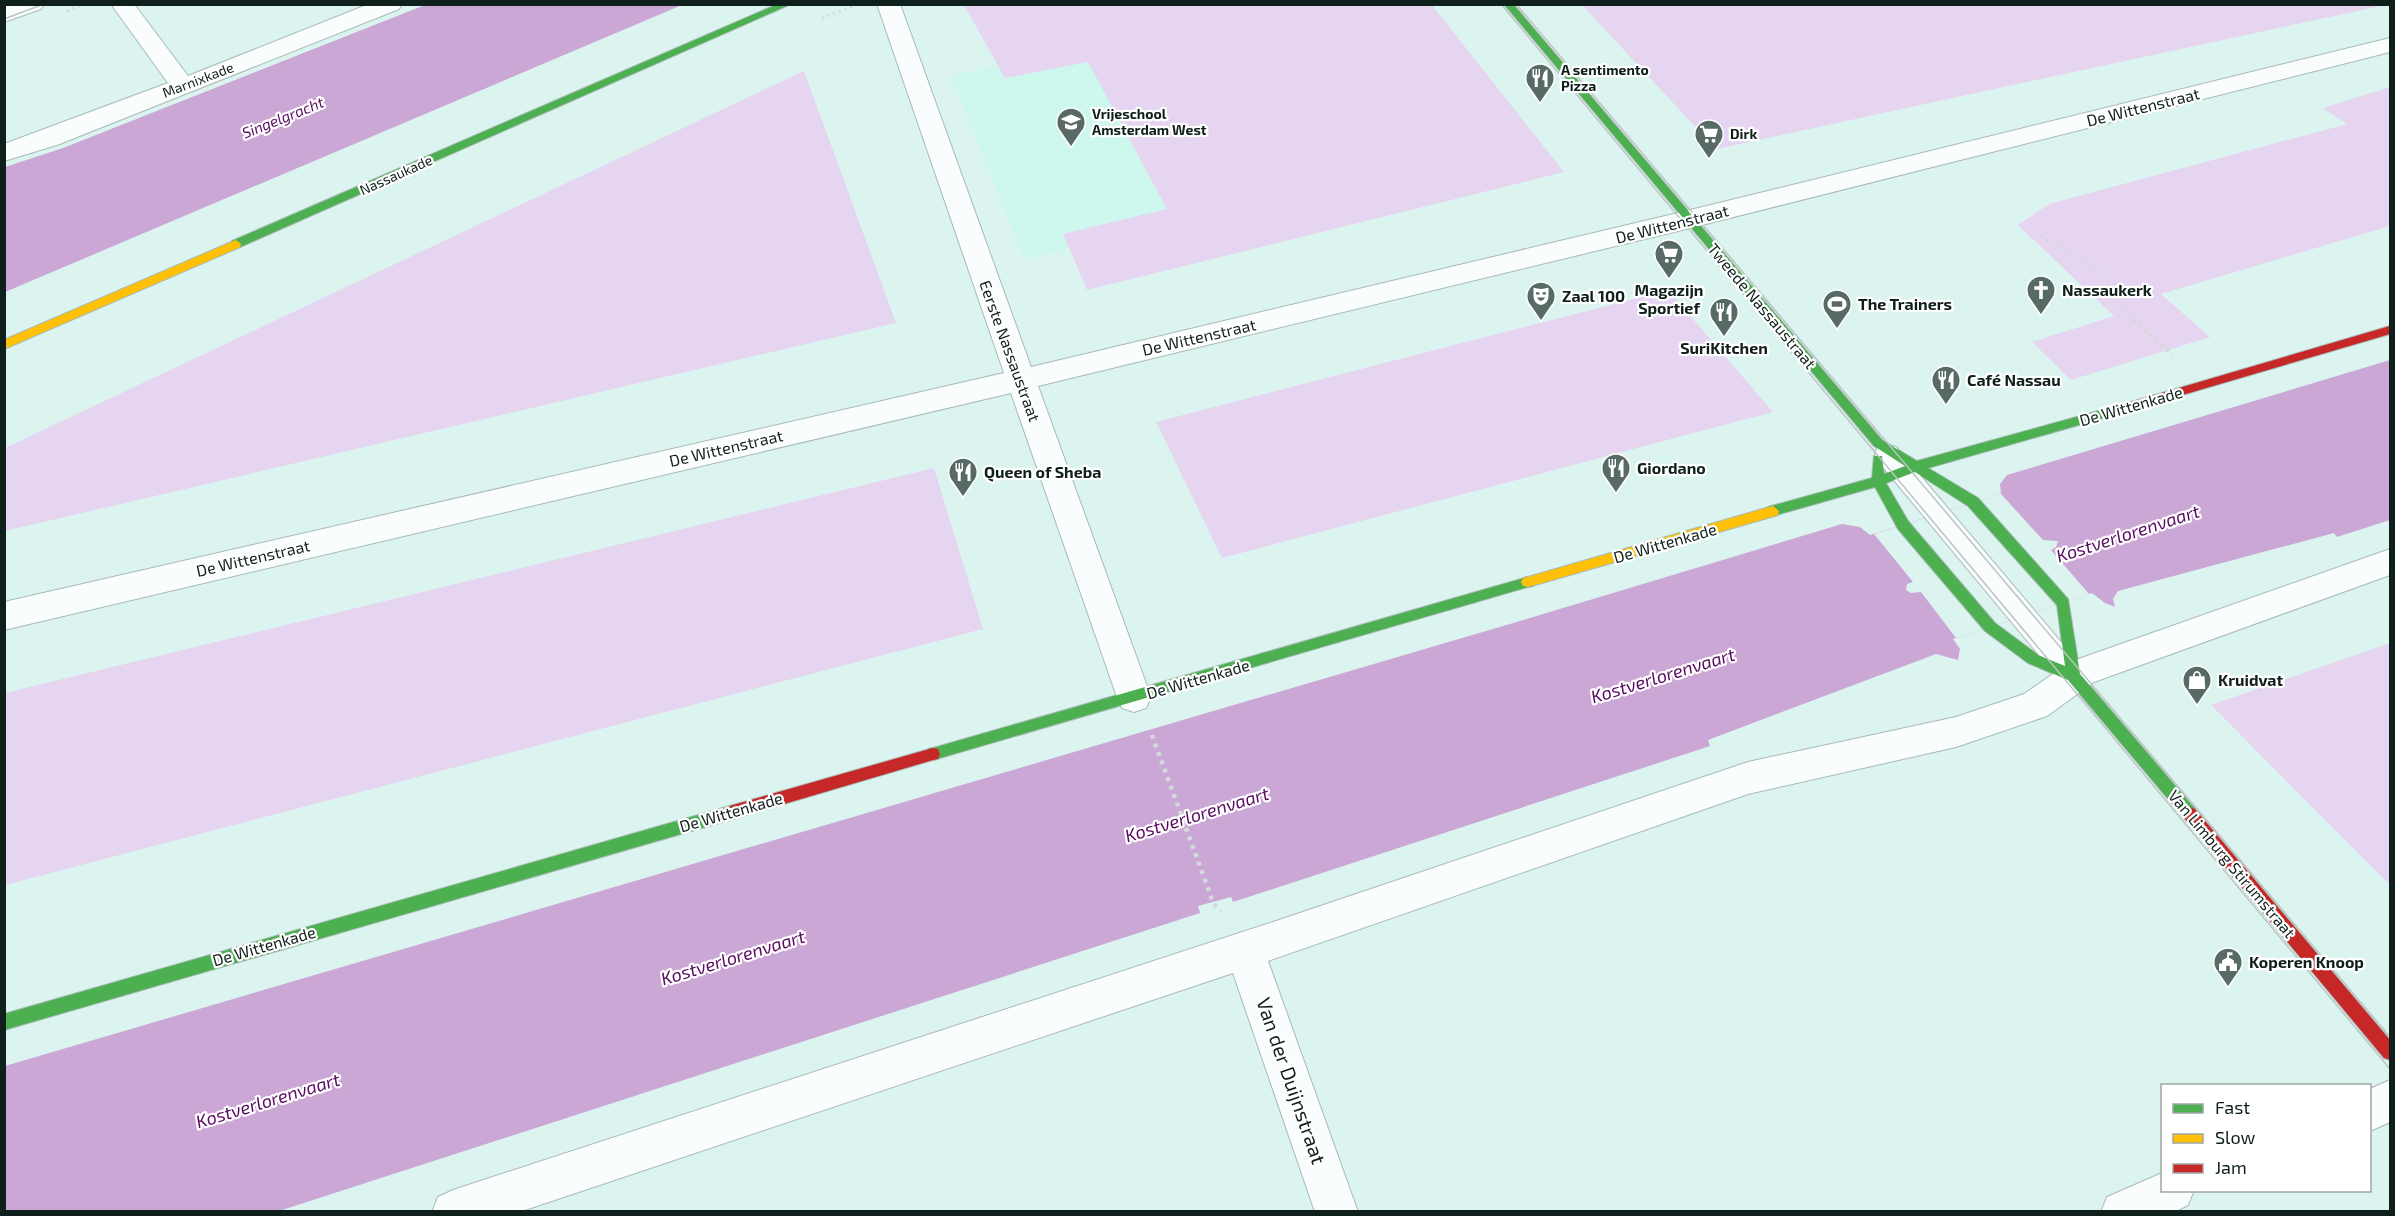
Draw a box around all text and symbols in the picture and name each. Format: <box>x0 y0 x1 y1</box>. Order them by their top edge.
street label: Marnixkade <box>160 58 236 101</box>
place label: A sentimento Pizza <box>1561 61 1649 94</box>
restaurant icon: A sentimento Pizza <box>1524 62 1556 104</box>
street label: De Wittenstraat <box>2084 83 2202 130</box>
water label: Singelgracht <box>239 92 326 142</box>
place label: Vrijeschool Amsterdam West <box>1092 105 1207 138</box>
school or university icon: Vrijeschool Amsterdam West <box>1055 106 1087 148</box>
supermarket icon: Dirk <box>1693 118 1725 160</box>
place label: Dirk <box>1730 125 1757 142</box>
street label: Nassaukade <box>357 151 435 198</box>
street label: De Wittenstraat <box>1613 200 1731 247</box>
supermarket icon: Magazijn Sportief <box>1653 238 1685 280</box>
street label: Tweede Nassaustraat <box>1704 239 1821 372</box>
church icon: Nassaukerk <box>2025 274 2057 316</box>
street label: Eerste Nassaustraat <box>976 278 1045 424</box>
theatre icon: Zaal 100 <box>1525 280 1557 322</box>
place label: Magazijn Sportief <box>1635 280 1703 317</box>
place label: Nassaukerk <box>2062 280 2152 299</box>
place label: Zaal 100 <box>1562 286 1625 305</box>
sports icon: The Trainers <box>1821 288 1853 330</box>
place label: The Trainers <box>1858 294 1952 313</box>
restaurant icon: SuriKitchen <box>1708 296 1740 338</box>
street label: De Wittenstraat <box>1140 314 1258 359</box>
place label: SuriKitchen <box>1680 338 1768 357</box>
restaurant icon: Café Nassau <box>1930 364 1962 406</box>
place label: Café Nassau <box>1967 370 2061 389</box>
street label: De Wittenkade <box>2077 382 2185 429</box>
street label: De Wittenstraat <box>667 425 785 470</box>
restaurant icon: Giordano <box>1600 452 1632 494</box>
restaurant icon: Queen of Sheba <box>947 456 979 498</box>
place label: Giordano <box>1637 458 1706 477</box>
place label: Queen of Sheba <box>984 462 1101 482</box>
water label: Kostverlorenvaart <box>2053 499 2202 567</box>
street label: De Wittenkade <box>1611 519 1719 566</box>
street label: De Wittenstraat <box>194 535 312 580</box>
water label: Kostverlorenvaart <box>1588 643 1738 707</box>
street label: De Wittenkade <box>1144 655 1252 702</box>
shop icon: Kruidvat <box>2181 664 2213 706</box>
place label: Kruidvat <box>2218 670 2283 689</box>
water label: Kostverlorenvaart <box>1122 782 1272 846</box>
street label: Van Limburg Stirumstraat <box>2165 786 2300 941</box>
street label: De Wittenkade <box>677 788 785 835</box>
street label: De Wittenkade <box>210 922 318 969</box>
water label: Kostverlorenvaart <box>658 925 808 989</box>
public building icon: Koperen Knoop <box>2212 946 2244 988</box>
place label: Koperen Knoop <box>2249 952 2364 971</box>
street label: Van der Duijnstraat <box>1252 994 1332 1167</box>
water label: Kostverlorenvaart <box>193 1068 343 1132</box>
legend <box>2161 1084 2371 1192</box>
text: Fast <box>2215 1096 2250 1118</box>
text: Slow <box>2215 1126 2256 1148</box>
text: Jam <box>2215 1156 2247 1178</box>

